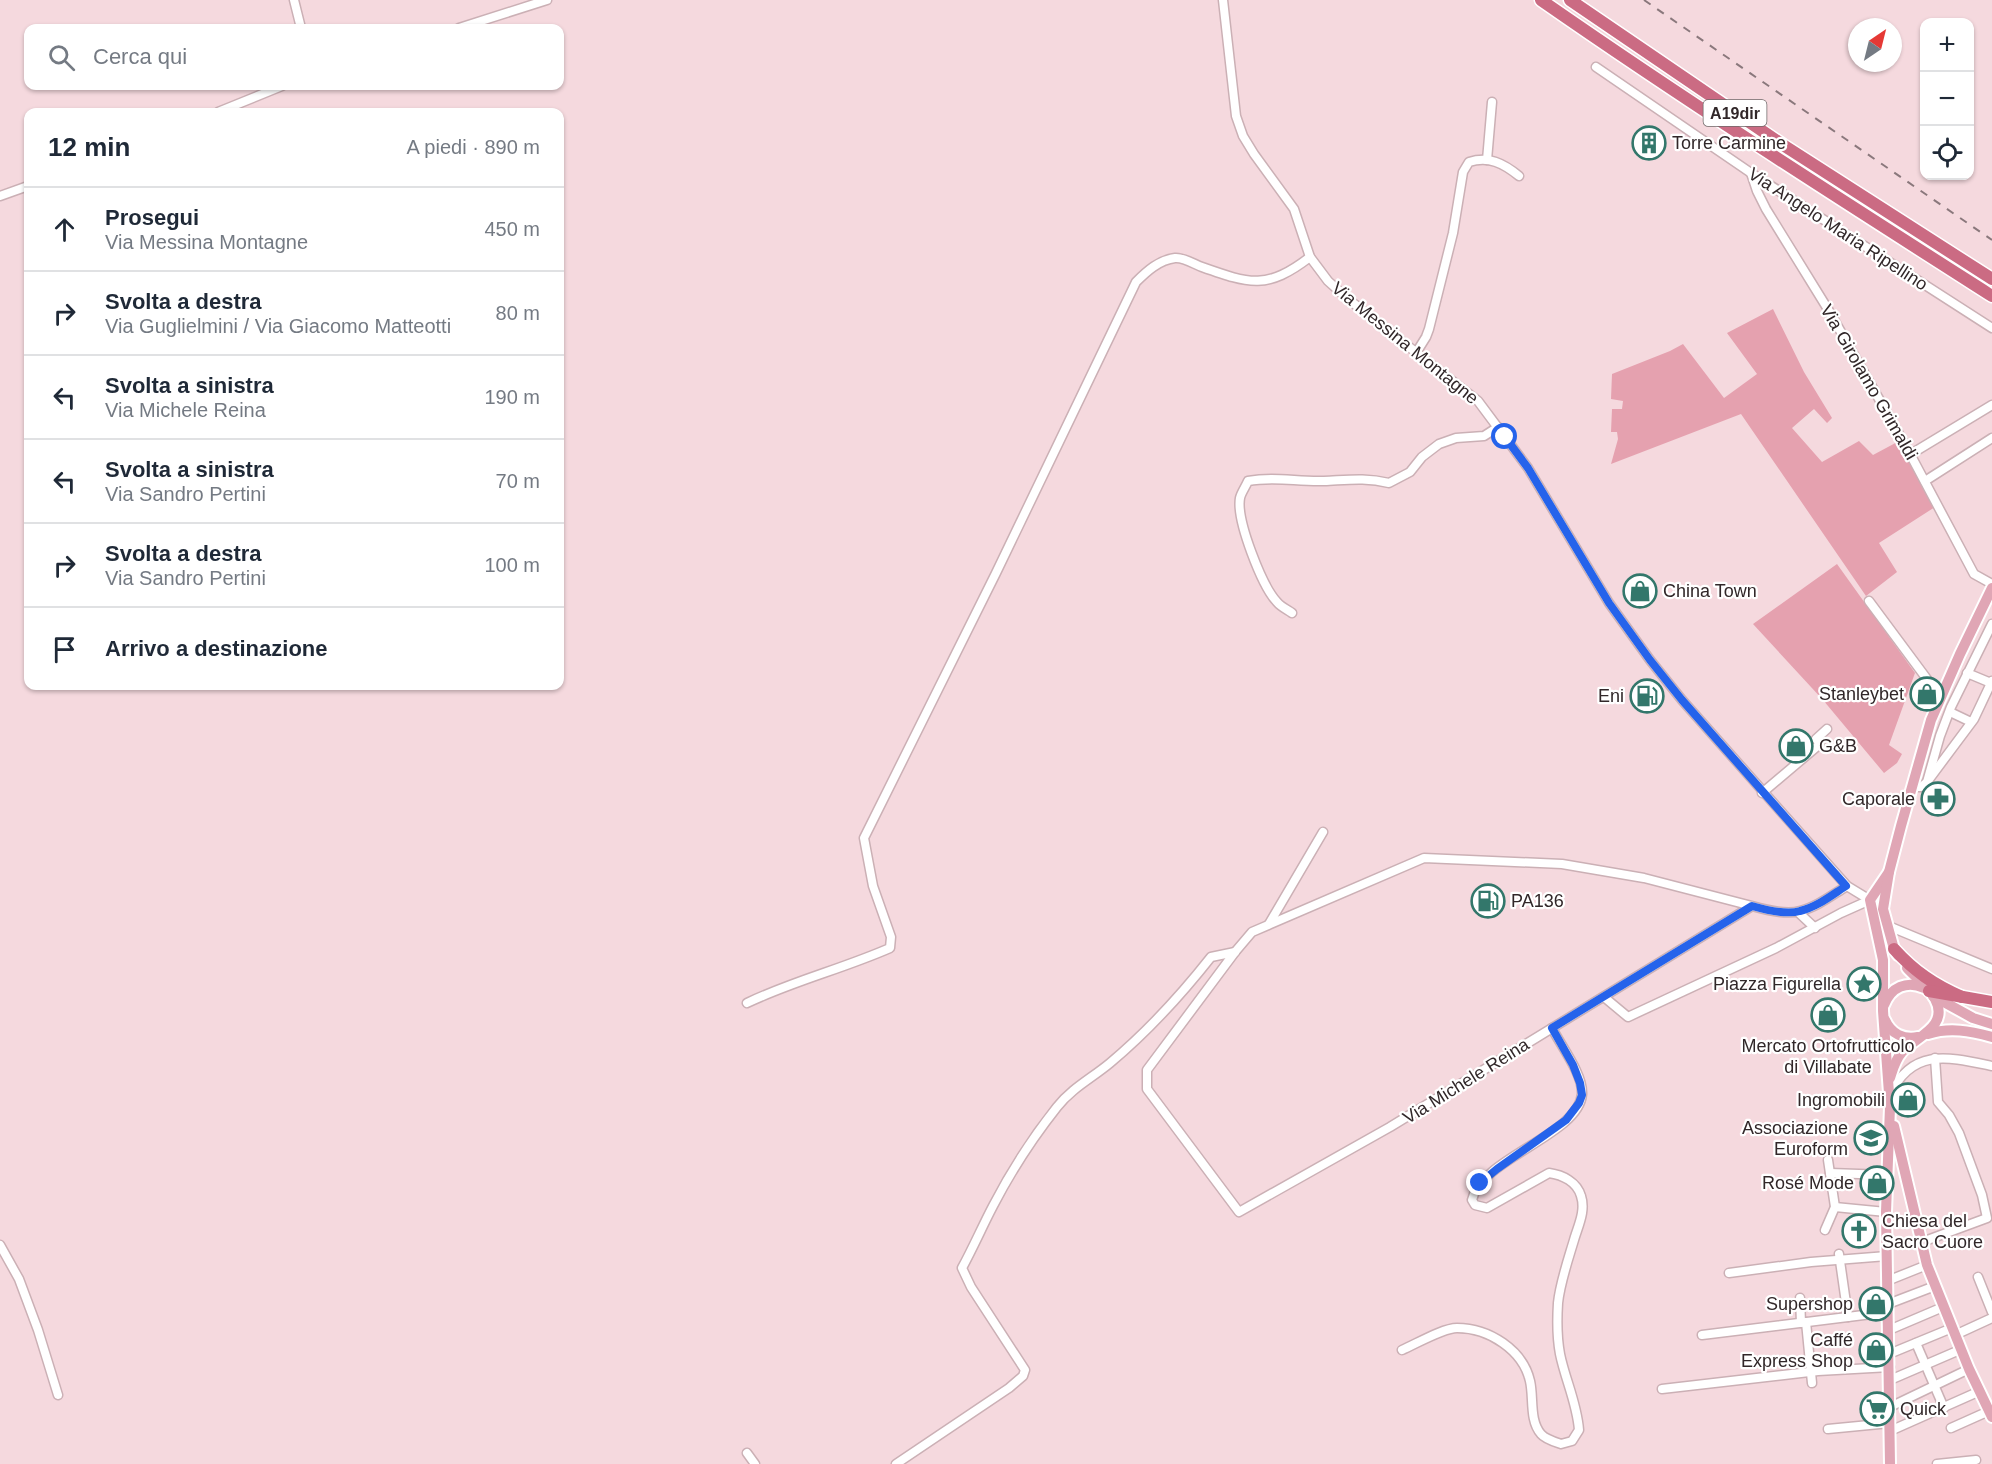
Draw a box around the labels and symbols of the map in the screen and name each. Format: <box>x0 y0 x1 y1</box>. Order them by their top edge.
north arrow <box>1848 18 1902 72</box>
road number: A19dir <box>1704 100 1766 126</box>
building icon: Torre Carmine <box>1631 125 1667 161</box>
place label: Torre Carmine <box>1672 133 1786 153</box>
street label: Via Angelo Maria Ripellino <box>1745 163 1931 295</box>
street label: Via Messina Montagne <box>1328 278 1482 408</box>
street label: Via Girolamo Grimaldi <box>1816 301 1922 463</box>
route start <box>1491 423 1517 449</box>
shop icon: China Town <box>1622 573 1658 609</box>
place label: China Town <box>1663 581 1757 601</box>
shop icon: Stanleybet <box>1909 676 1945 712</box>
fuel station icon: Eni <box>1629 678 1665 714</box>
place label: Stanleybet <box>1819 684 1904 704</box>
place label: Eni <box>1598 686 1624 706</box>
shop icon: G&B <box>1778 728 1814 764</box>
place label: G&B <box>1819 736 1857 756</box>
pharmacy icon: Caporale <box>1920 781 1956 817</box>
place label: Caporale <box>1842 789 1915 809</box>
fuel station icon: PA136 <box>1470 883 1506 919</box>
place label: PA136 <box>1511 891 1564 911</box>
place icon: Piazza Figurella <box>1846 966 1882 1002</box>
place label: Piazza Figurella <box>1713 974 1842 994</box>
shop icon: Mercato Ortofrutticolo di Villabate <box>1810 997 1846 1033</box>
street label: Via Michele Reina <box>1399 1034 1534 1128</box>
place label: Mercato Ortofrutticolo di Villabate <box>1741 1036 1915 1077</box>
shop icon: Ingromobili <box>1890 1082 1926 1118</box>
place label: Ingromobili <box>1797 1090 1885 1110</box>
place label: Associazione Euroform <box>1742 1118 1848 1159</box>
school or university icon: Associazione Euroform <box>1853 1120 1889 1156</box>
shop icon: Rosé Mode <box>1859 1165 1895 1201</box>
route end <box>1466 1169 1492 1195</box>
place label: Rosé Mode <box>1762 1173 1854 1193</box>
place label: Chiesa del Sacro Cuore <box>1882 1211 1983 1252</box>
church icon: Chiesa del Sacro Cuore <box>1841 1213 1877 1249</box>
shop icon: Supershop <box>1858 1286 1894 1322</box>
place label: Supershop <box>1766 1294 1853 1314</box>
place label: Caffé Express Shop <box>1741 1330 1853 1371</box>
shop icon: Caffé Express Shop <box>1858 1332 1894 1368</box>
supermarket icon: Quick <box>1859 1391 1895 1427</box>
place label: Quick <box>1900 1399 1947 1419</box>

